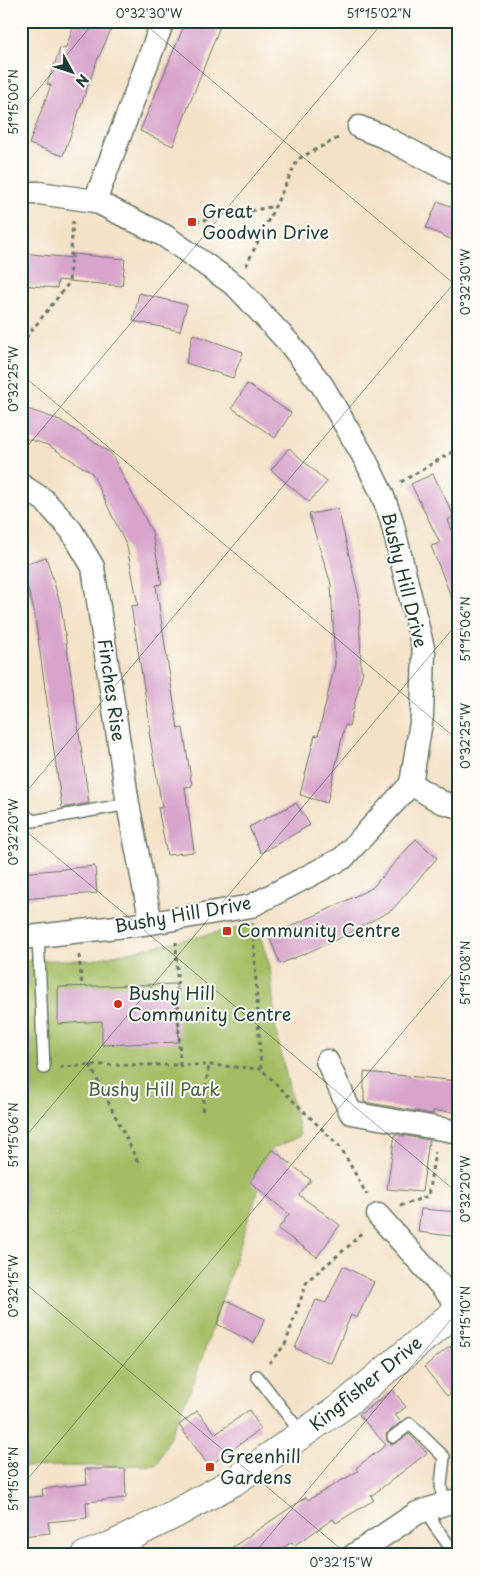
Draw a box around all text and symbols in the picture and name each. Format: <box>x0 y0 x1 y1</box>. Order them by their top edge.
text: 0°32'30"W <box>116 4 183 22</box>
text: 51°15'02"N <box>347 4 411 22</box>
north arrow <box>48 48 98 98</box>
text: 51°15'00"N <box>4 69 22 135</box>
text: N <box>71 70 94 92</box>
place label: Great Goodwin Drive <box>202 197 329 245</box>
marker: Great Goodwin Drive <box>186 216 198 228</box>
text: 0°32'30"W <box>456 248 474 315</box>
text: 0°32'25"W <box>4 345 22 412</box>
street label: Bushy Hill Drive <box>376 509 435 650</box>
text: 51°15'06"N <box>456 596 474 662</box>
street label: Finches Rise <box>92 637 133 743</box>
text: 0°32'25"W <box>456 702 474 769</box>
text: 0°32'20"W <box>4 798 22 866</box>
street label: Bushy Hill Drive <box>112 888 253 939</box>
place label: Community Centre <box>237 916 400 943</box>
marker: Community Centre <box>221 925 233 937</box>
text: 51°15'08"N <box>456 941 474 1005</box>
place label: Bushy Hill Community Centre <box>128 979 291 1027</box>
marker: Bushy Hill Community Centre <box>112 998 124 1010</box>
park label: Bushy Hill Park <box>88 1075 220 1102</box>
text: 51°15'06"N <box>4 1102 22 1168</box>
text: 0°32'20"W <box>456 1155 474 1223</box>
text: 0°32'15"W <box>4 1254 22 1318</box>
text: 51°15'10"N <box>456 1286 474 1348</box>
street label: Kingfisher Drive <box>303 1329 427 1437</box>
place label: Greenhill Gardens <box>220 1442 301 1490</box>
text: 51°15'08"N <box>4 1447 22 1511</box>
marker: Greenhill Gardens <box>204 1461 216 1473</box>
text: 0°32'15"W <box>309 1553 373 1571</box>

